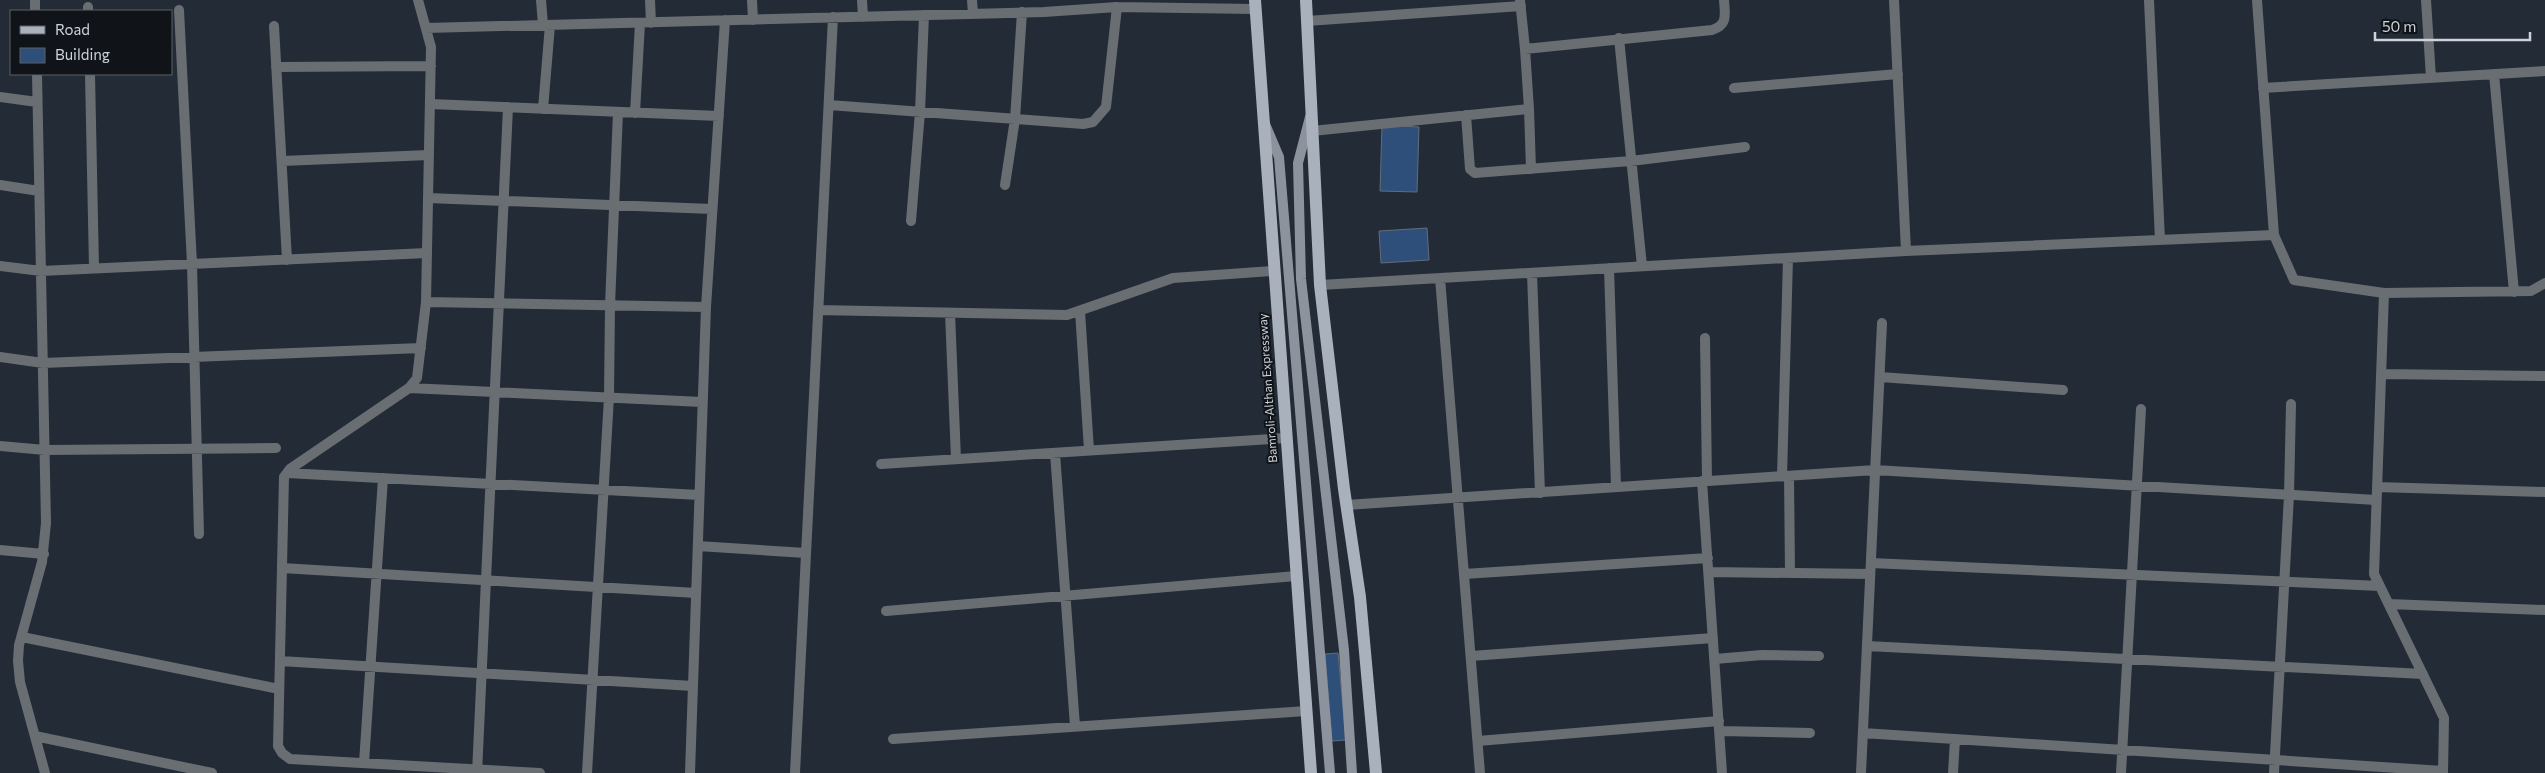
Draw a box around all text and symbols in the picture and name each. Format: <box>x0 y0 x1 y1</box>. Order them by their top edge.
legend <box>10 10 172 75</box>
scale bar <box>2375 10 2530 42</box>
text: 50 m <box>2382 17 2416 35</box>
text: Road <box>55 20 90 38</box>
text: Building <box>55 45 110 63</box>
street label: Bamroli-Althan Expressway <box>1255 313 1279 463</box>

